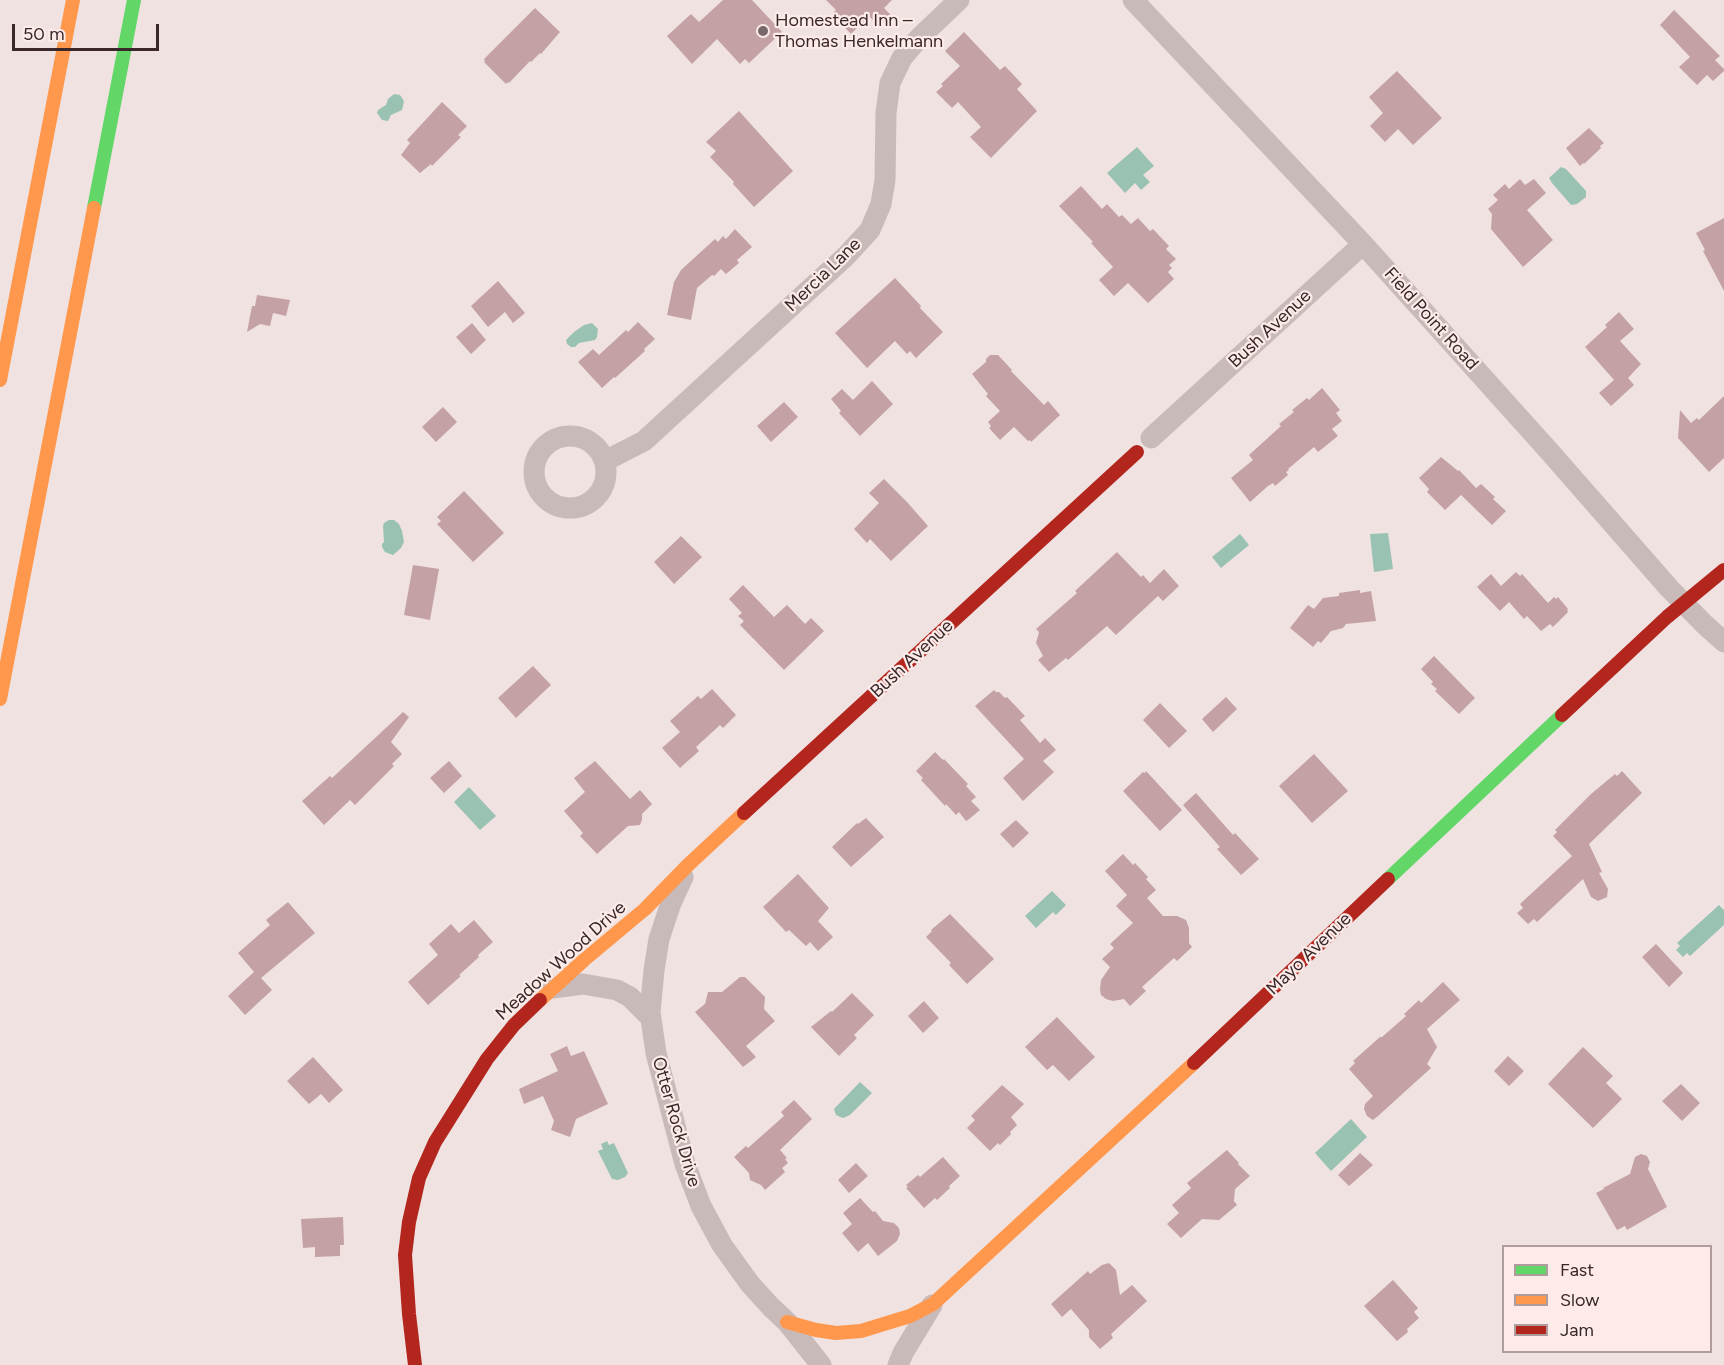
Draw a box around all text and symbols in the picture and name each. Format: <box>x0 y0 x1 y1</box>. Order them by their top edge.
place label: Homestead Inn – Thomas Henkelmann <box>775 10 943 52</box>
scale bar <box>15 12 162 50</box>
text: 50 m <box>23 23 65 45</box>
marker: Homestead Inn – Thomas Henkelmann <box>756 24 770 38</box>
street label: Mercia Lane <box>781 234 865 316</box>
street label: Field Point Road <box>1379 263 1483 375</box>
street label: Bush Avenue <box>1224 285 1316 373</box>
street label: Bush Avenue <box>866 615 958 703</box>
street label: Meadow Wood Drive <box>492 897 630 1025</box>
street label: Mayo Avenue <box>1262 908 1356 1000</box>
street label: Otter Rock Drive <box>647 1055 705 1189</box>
legend <box>1502 1245 1712 1353</box>
text: Fast <box>1560 1259 1594 1281</box>
text: Slow <box>1560 1289 1599 1311</box>
text: Jam <box>1560 1319 1594 1341</box>

